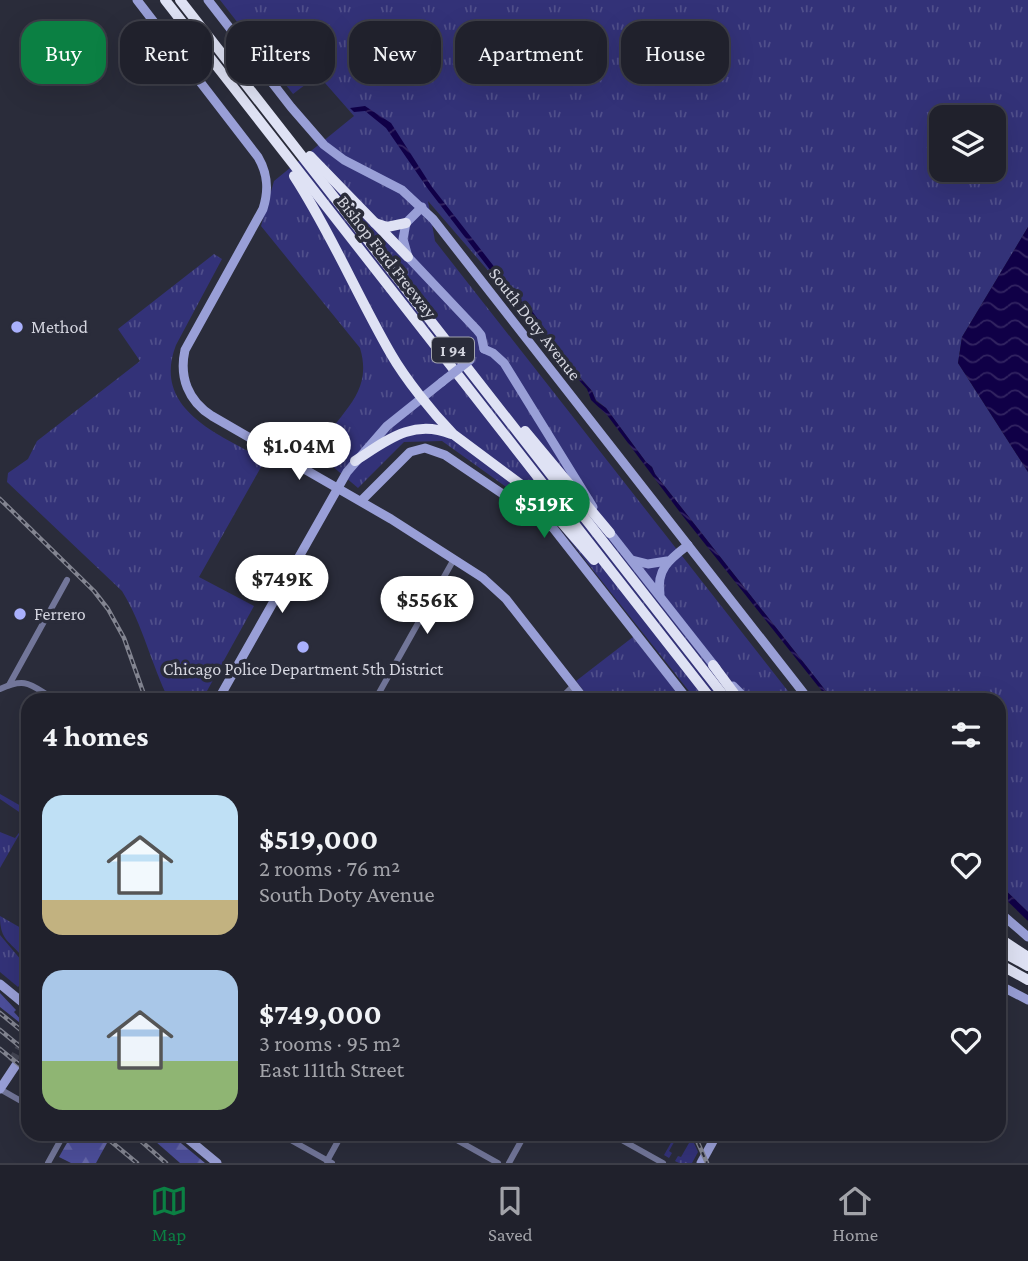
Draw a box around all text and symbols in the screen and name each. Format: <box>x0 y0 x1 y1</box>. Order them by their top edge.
chip: Buy <box>21 21 106 84</box>
chip: Rent <box>120 21 212 84</box>
chip: Filters <box>226 21 335 84</box>
chip: New <box>349 21 441 84</box>
chip: Apartment <box>455 21 607 84</box>
chip: House <box>621 21 729 84</box>
map controls <box>929 105 1006 182</box>
button: layers <box>929 105 1006 182</box>
street label: Bishop Ford Freeway <box>333 192 441 323</box>
street label: South Doty Avenue <box>485 264 585 384</box>
place label: Method <box>31 317 88 337</box>
marker: Method <box>9 319 25 335</box>
road number: I 94 <box>432 338 474 362</box>
pin: $1.04M <box>242 422 356 482</box>
text: $1.04M <box>263 432 335 458</box>
pin: $519K <box>495 480 593 540</box>
text: $519K <box>515 490 573 516</box>
pin: $749K <box>233 556 331 615</box>
text: $749K <box>251 565 313 591</box>
pin: $556K <box>378 576 476 636</box>
text: $556K <box>397 586 457 612</box>
place label: Ferrero <box>34 604 86 624</box>
marker: Ferrero <box>12 606 28 622</box>
marker: Chicago Police Department 5th District <box>295 639 311 655</box>
place label: Chicago Police Department 5th District <box>163 659 444 679</box>
icon: filters <box>947 716 985 754</box>
text: 4 homes <box>42 719 148 752</box>
text: $519,000 <box>259 822 378 855</box>
icon: home <box>98 823 182 907</box>
icon: heart <box>947 846 985 884</box>
text: 2 rooms · 76 m² <box>259 855 400 881</box>
text: South Doty Avenue <box>259 881 435 907</box>
text: $749,000 <box>259 997 382 1030</box>
icon: home <box>98 998 182 1082</box>
icon: heart <box>947 1021 985 1059</box>
text: 3 rooms · 95 m² <box>259 1030 400 1056</box>
text: East 111th Street <box>259 1056 404 1082</box>
tab: Map <box>150 1182 188 1245</box>
tab: Saved <box>488 1182 533 1245</box>
tab: Home <box>832 1182 878 1245</box>

